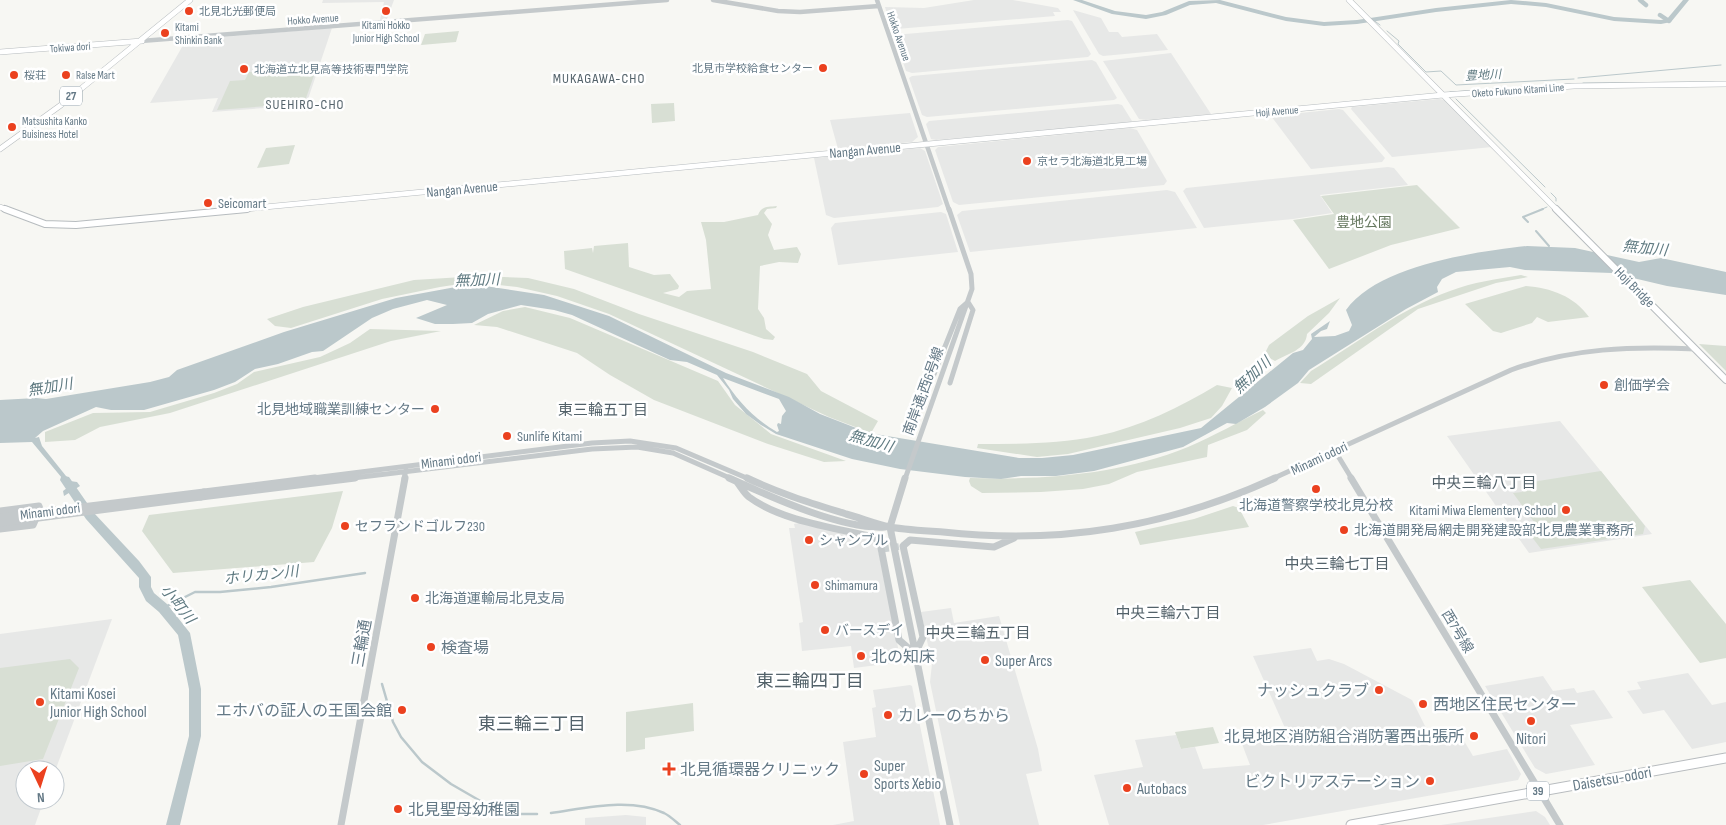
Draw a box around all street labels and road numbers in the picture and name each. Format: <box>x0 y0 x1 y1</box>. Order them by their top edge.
street label: Hokko Avenue <box>884 10 913 63</box>
street label: Hokko Avenue <box>287 11 339 28</box>
street label: Tokiwa dori <box>49 40 91 55</box>
street label: Oketo Fukuno Kitami Line <box>1471 81 1565 100</box>
road number: 27 <box>60 86 82 105</box>
street label: Hoji Avenue <box>1255 103 1299 120</box>
street label: Nangan Avenue <box>829 139 902 162</box>
street label: Nangan Avenue <box>426 178 499 201</box>
street label: Hoji Bridge <box>1611 264 1658 311</box>
street label: 南岸通;西6号線 <box>900 345 947 438</box>
street label: Minami odori <box>1288 438 1350 479</box>
street label: Minami odori <box>420 448 482 473</box>
street label: Minami odori <box>19 499 81 524</box>
street label: 西7号線 <box>1438 606 1477 656</box>
street label: 三輪通 <box>349 618 376 669</box>
street label: Daisetsu-odori <box>1571 763 1653 796</box>
road number: 39 <box>1527 781 1549 800</box>

